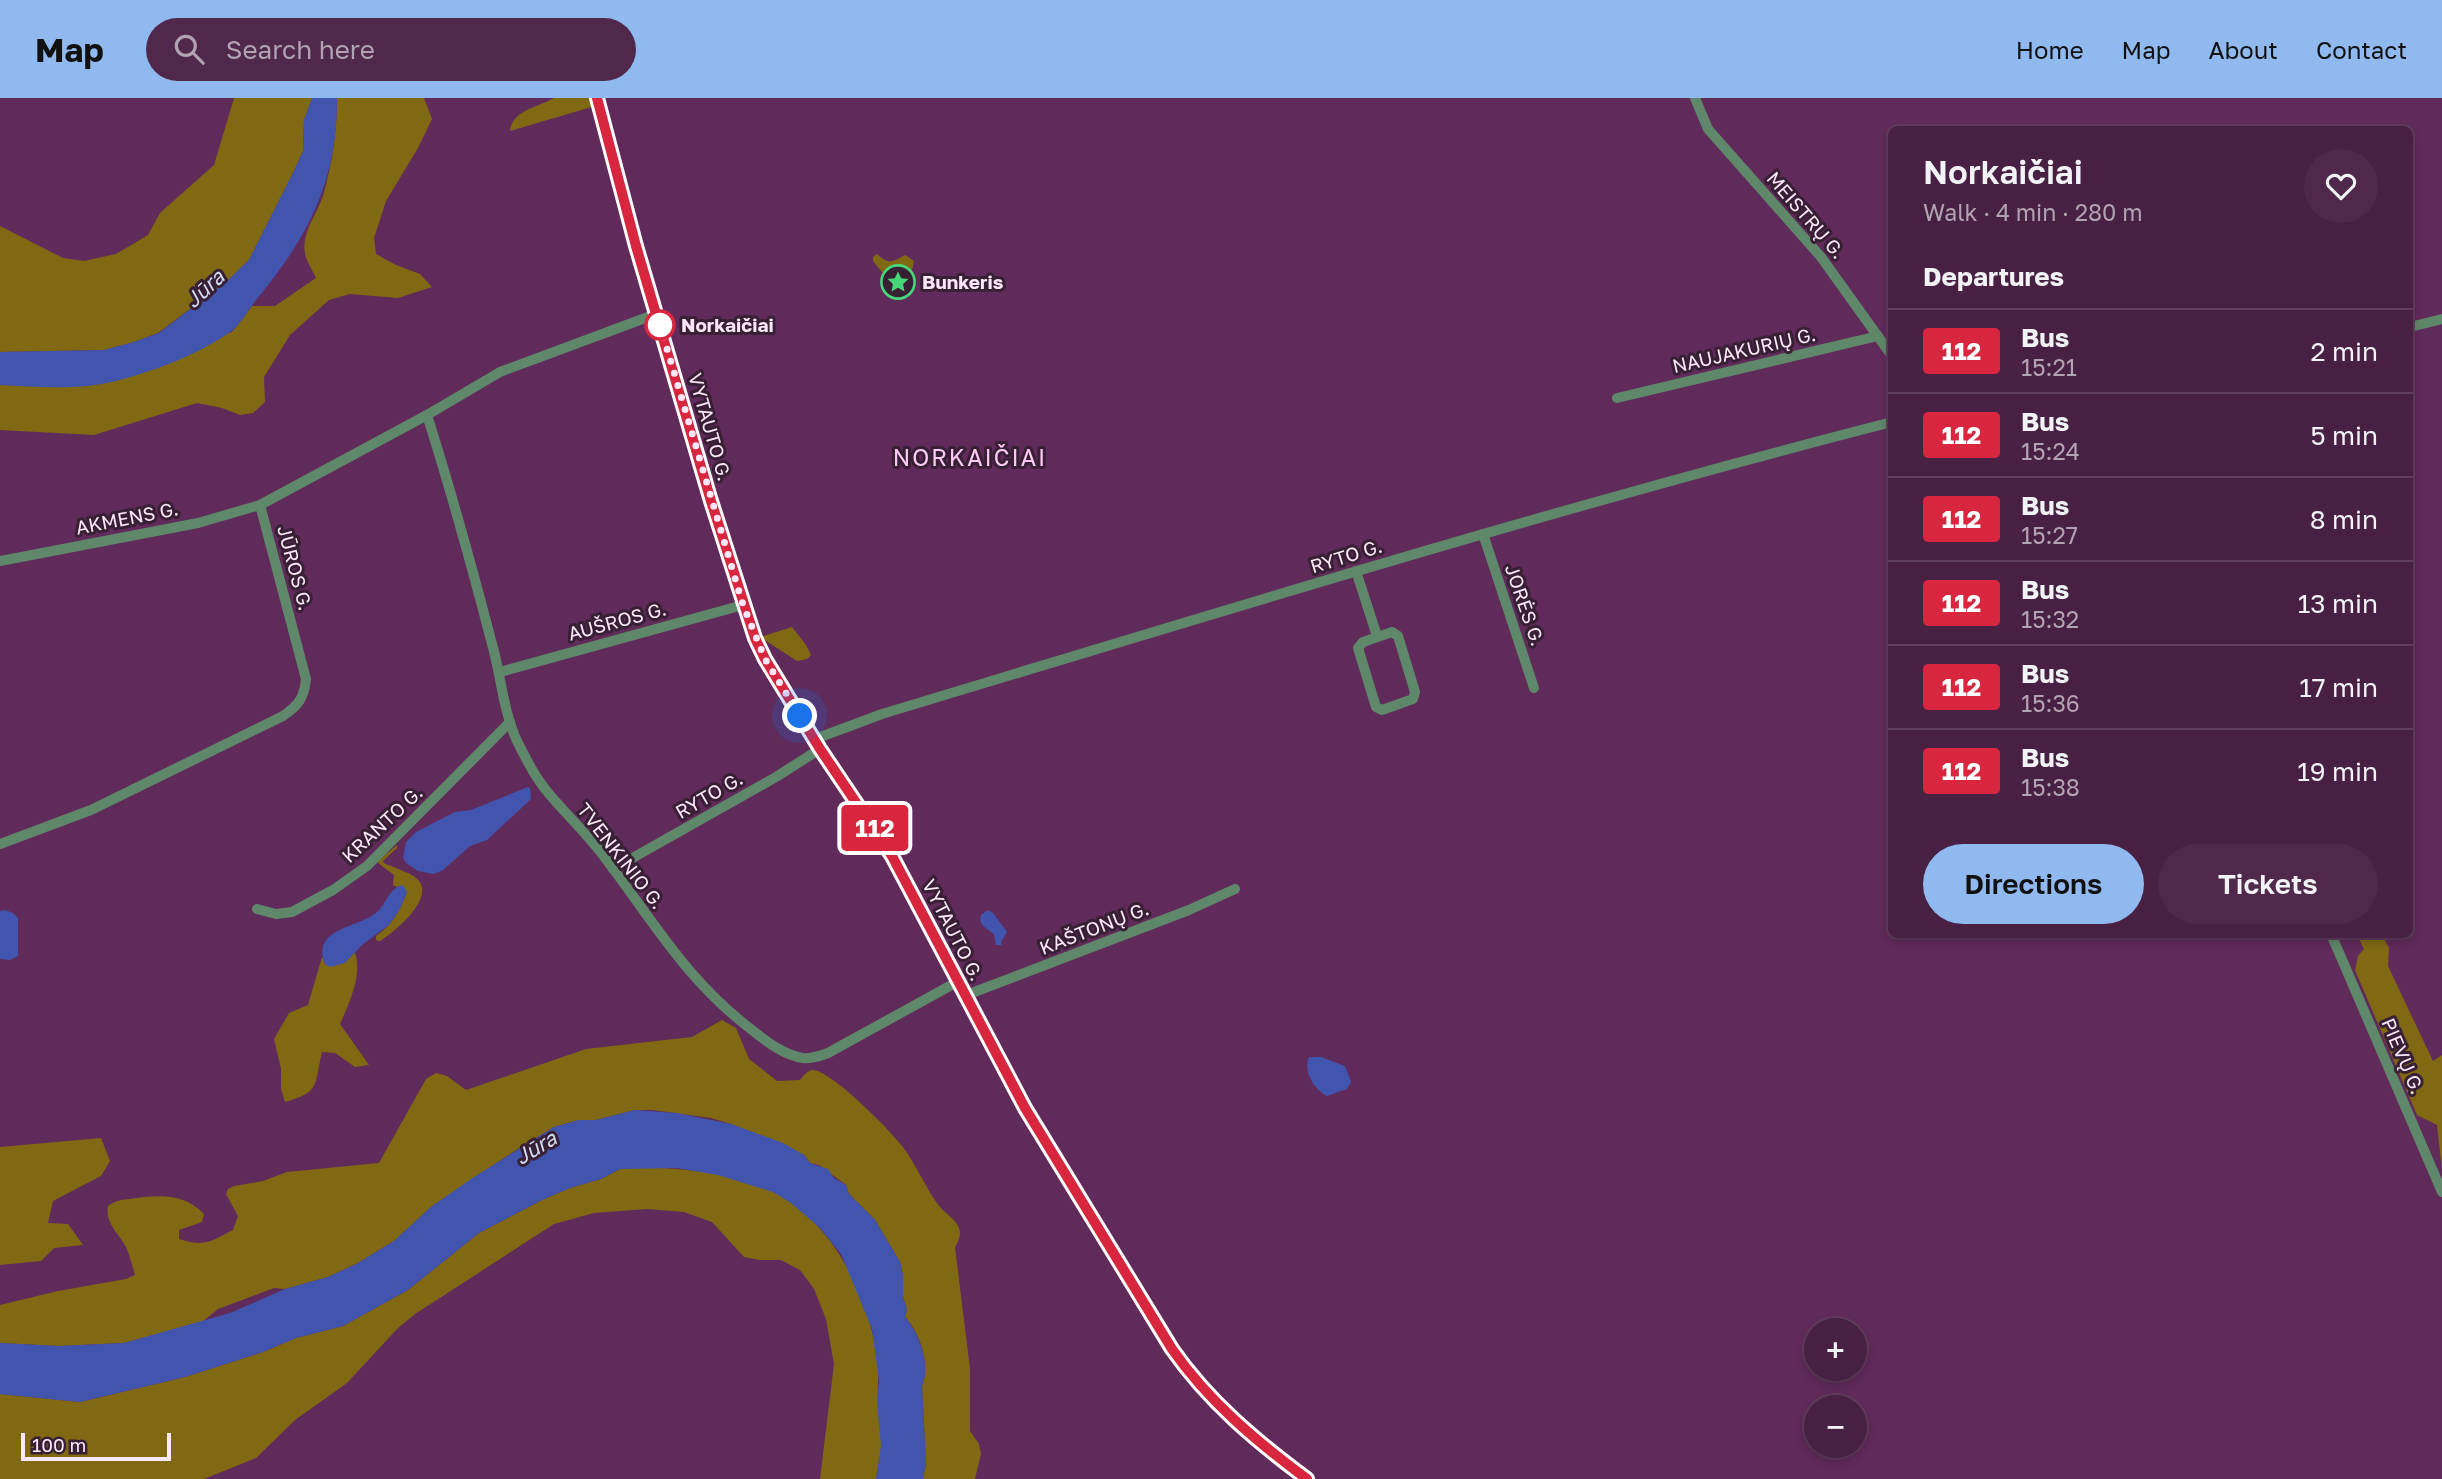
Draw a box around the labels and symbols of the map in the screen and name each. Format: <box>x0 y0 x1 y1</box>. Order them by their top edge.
street label: MEISTRŲ G. <box>1762 166 1850 263</box>
water label: Jūra <box>179 263 230 313</box>
place icon: Bunkeris <box>879 263 917 301</box>
place label: Bunkeris <box>922 270 1004 293</box>
marker: Norkaičiai <box>645 310 675 340</box>
place label: Norkaičiai <box>681 313 774 336</box>
street label: NAUJAKURIŲ G. <box>1670 322 1818 377</box>
street label: VYTAUTO G. <box>684 370 737 483</box>
district label: NORKAIČIAI <box>893 443 1047 471</box>
street label: AKMENS G. <box>74 496 180 539</box>
street label: JŪROS G. <box>273 523 318 613</box>
street label: RYTO G. <box>1307 534 1385 577</box>
street label: JORĖS G. <box>1501 561 1550 649</box>
street label: AUŠROS G. <box>565 596 669 645</box>
your location <box>782 698 817 733</box>
street label: RYTO G. <box>671 766 747 823</box>
street label: KRANTO G. <box>336 780 427 867</box>
street label: TVENKINIO G. <box>573 798 670 913</box>
line badge: 112 <box>835 805 915 851</box>
street label: VYTAUTO G. <box>918 875 989 984</box>
street label: KAŠTONŲ G. <box>1036 896 1152 959</box>
street label: PIEVŲ G. <box>2377 1014 2430 1097</box>
water label: Jūra <box>510 1124 562 1170</box>
scale bar <box>21 1430 172 1462</box>

